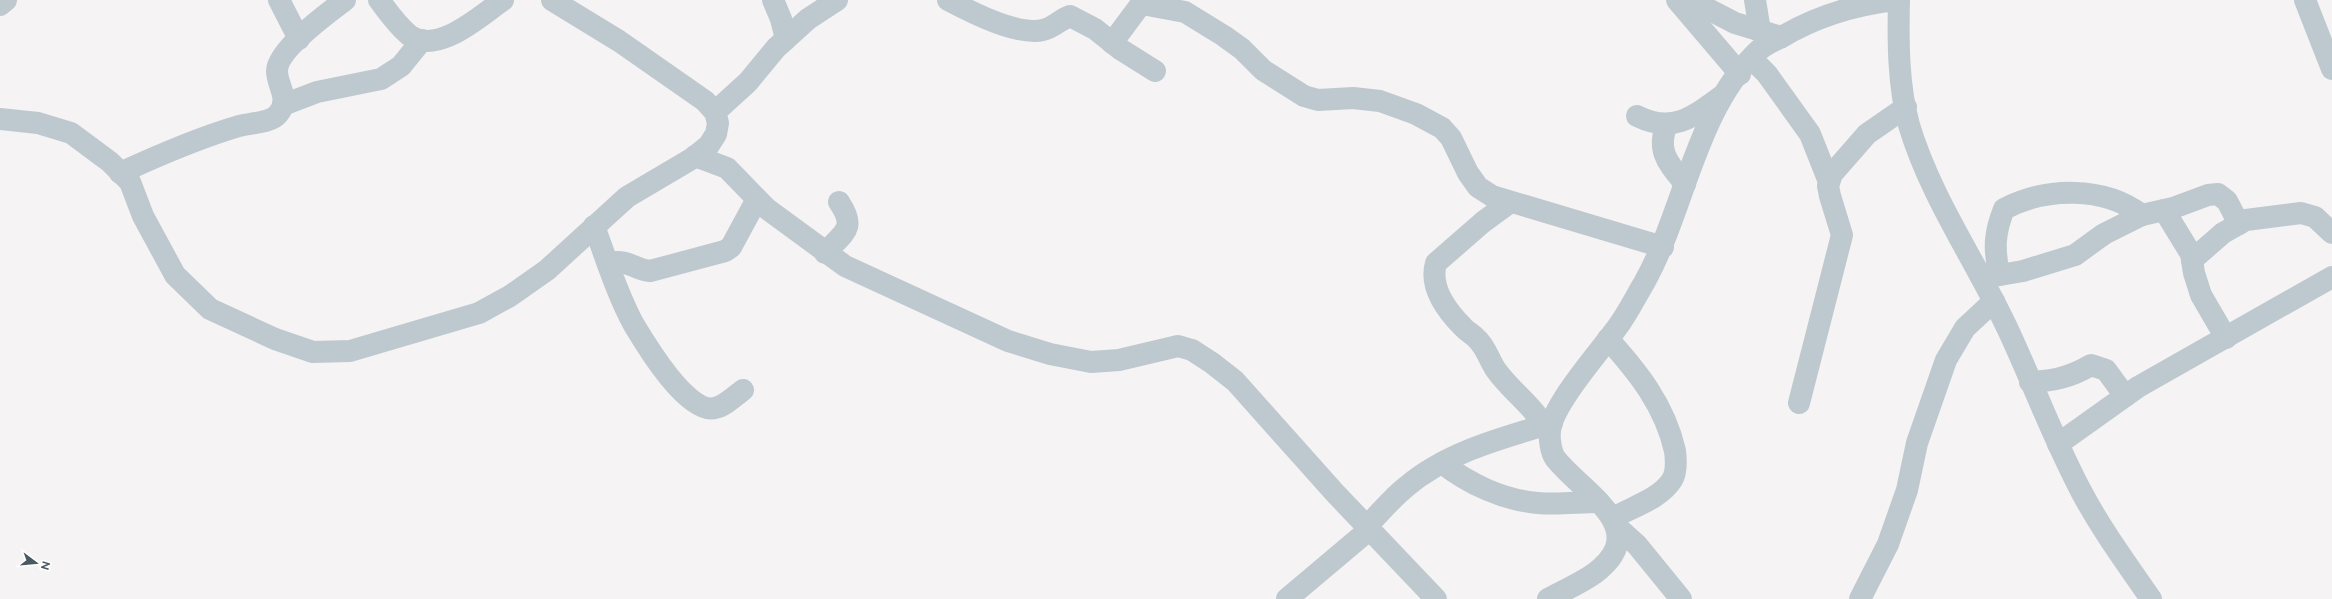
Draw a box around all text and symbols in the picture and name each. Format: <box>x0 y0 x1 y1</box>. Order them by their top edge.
north arrow <box>16 543 56 583</box>
text: N <box>38 560 53 571</box>

